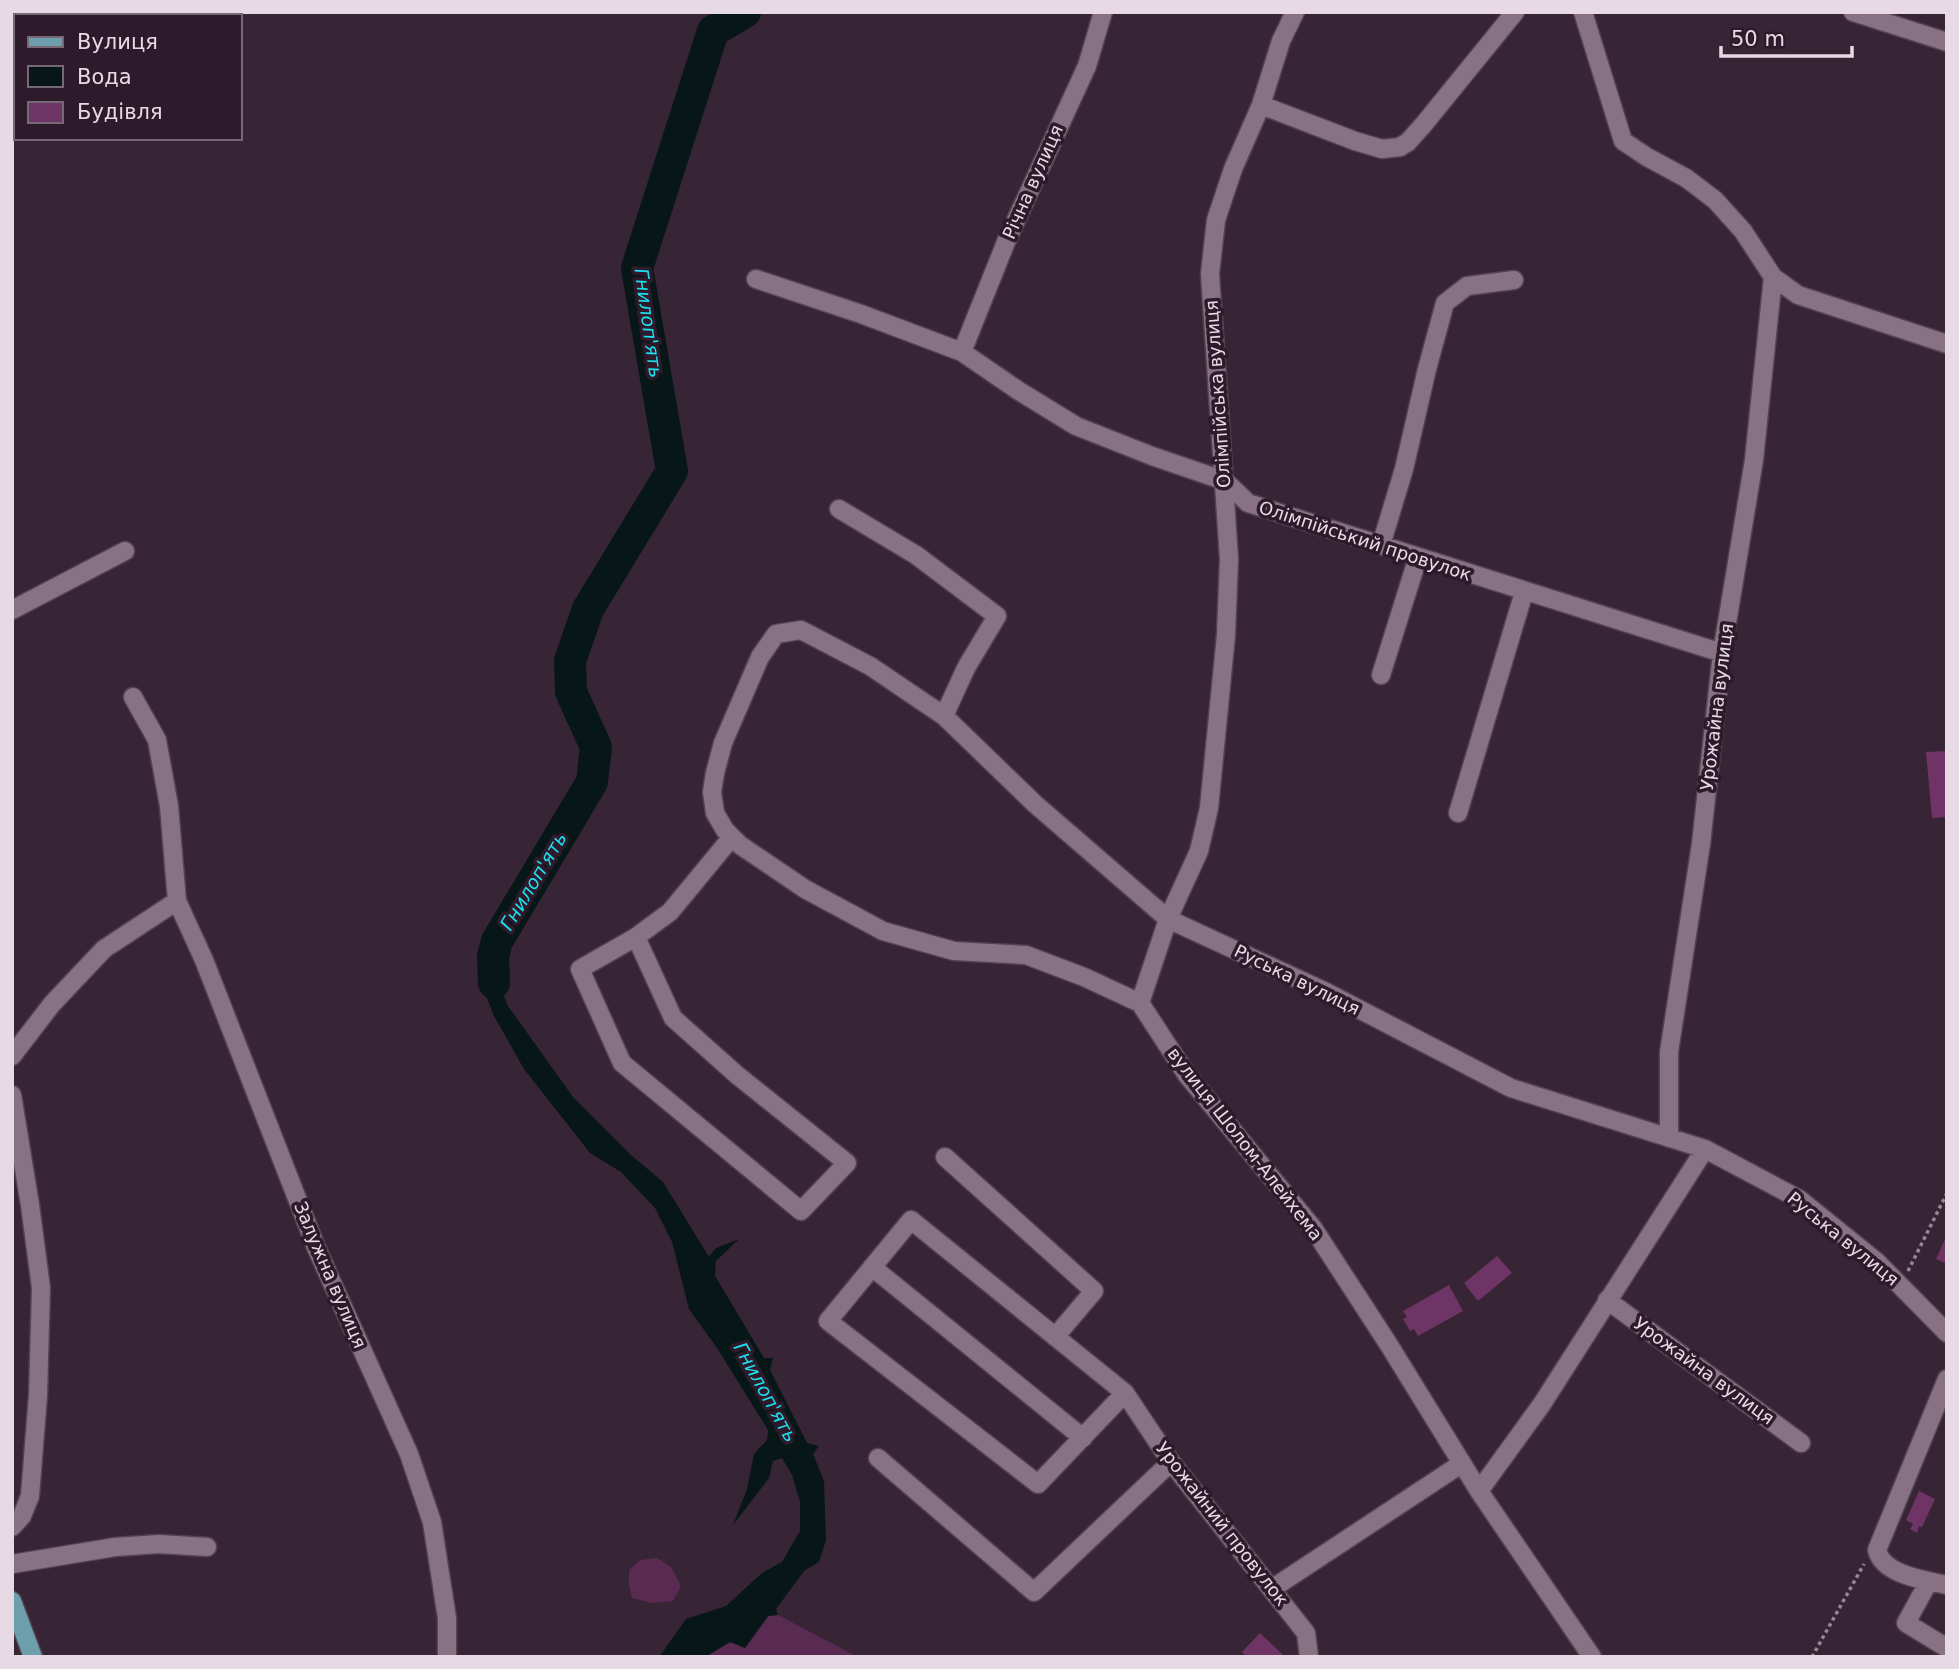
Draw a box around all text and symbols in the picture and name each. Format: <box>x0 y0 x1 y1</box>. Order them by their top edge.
legend <box>14 14 242 140</box>
scale bar <box>1721 14 1852 58</box>
text: 50 m <box>1731 27 1785 51</box>
text: Вулиця <box>77 30 158 54</box>
text: Вода <box>77 65 132 89</box>
text: Будівля <box>77 100 163 124</box>
street label: Річна вулиця <box>998 122 1067 242</box>
water label: Гнилоп'ять <box>630 267 668 379</box>
street label: Олімпійська вулиця <box>1200 299 1235 489</box>
street label: Олімпійський провулок <box>1256 496 1474 585</box>
street label: Урожайна вулиця <box>1696 622 1737 792</box>
water label: Гнилоп'ять <box>495 828 571 934</box>
street label: Руська вулиця <box>1231 940 1363 1019</box>
street label: вулиця Шолом-Алейхема <box>1164 1043 1327 1244</box>
street label: Руська вулиця <box>1783 1187 1903 1290</box>
street label: Залужна вулиця <box>290 1198 371 1351</box>
street label: Урожайна вулиця <box>1630 1313 1779 1429</box>
water label: Гнилоп'ять <box>730 1338 802 1446</box>
street label: Урожайний провулок <box>1152 1438 1293 1610</box>

